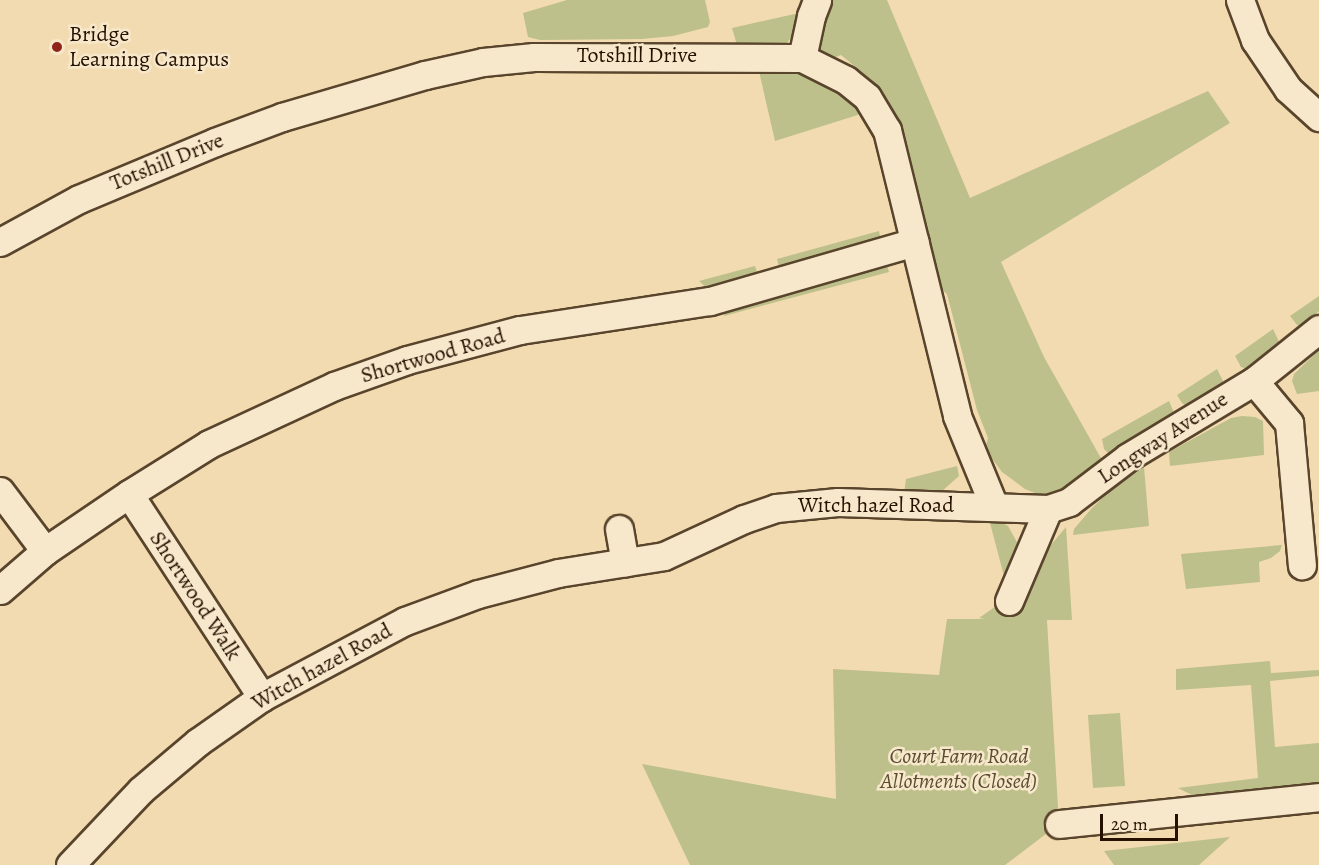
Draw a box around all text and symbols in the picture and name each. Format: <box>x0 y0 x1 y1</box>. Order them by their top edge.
place label: Bridge Learning Campus <box>69 21 229 72</box>
marker: Bridge Learning Campus <box>50 40 64 54</box>
street label: Totshill Drive <box>577 43 697 69</box>
street label: Totshill Drive <box>106 127 228 197</box>
street label: Shortwood Road <box>358 323 508 389</box>
street label: Longway Avenue <box>1093 386 1233 490</box>
street label: Witch hazel Road <box>798 493 954 519</box>
street label: Shortwood Walk <box>144 527 246 665</box>
street label: Witch hazel Road <box>247 618 397 716</box>
park label: Court Farm Road Allotments (Closed) <box>881 743 1037 794</box>
scale bar <box>1103 802 1181 840</box>
text: 20 m <box>1111 812 1148 836</box>

